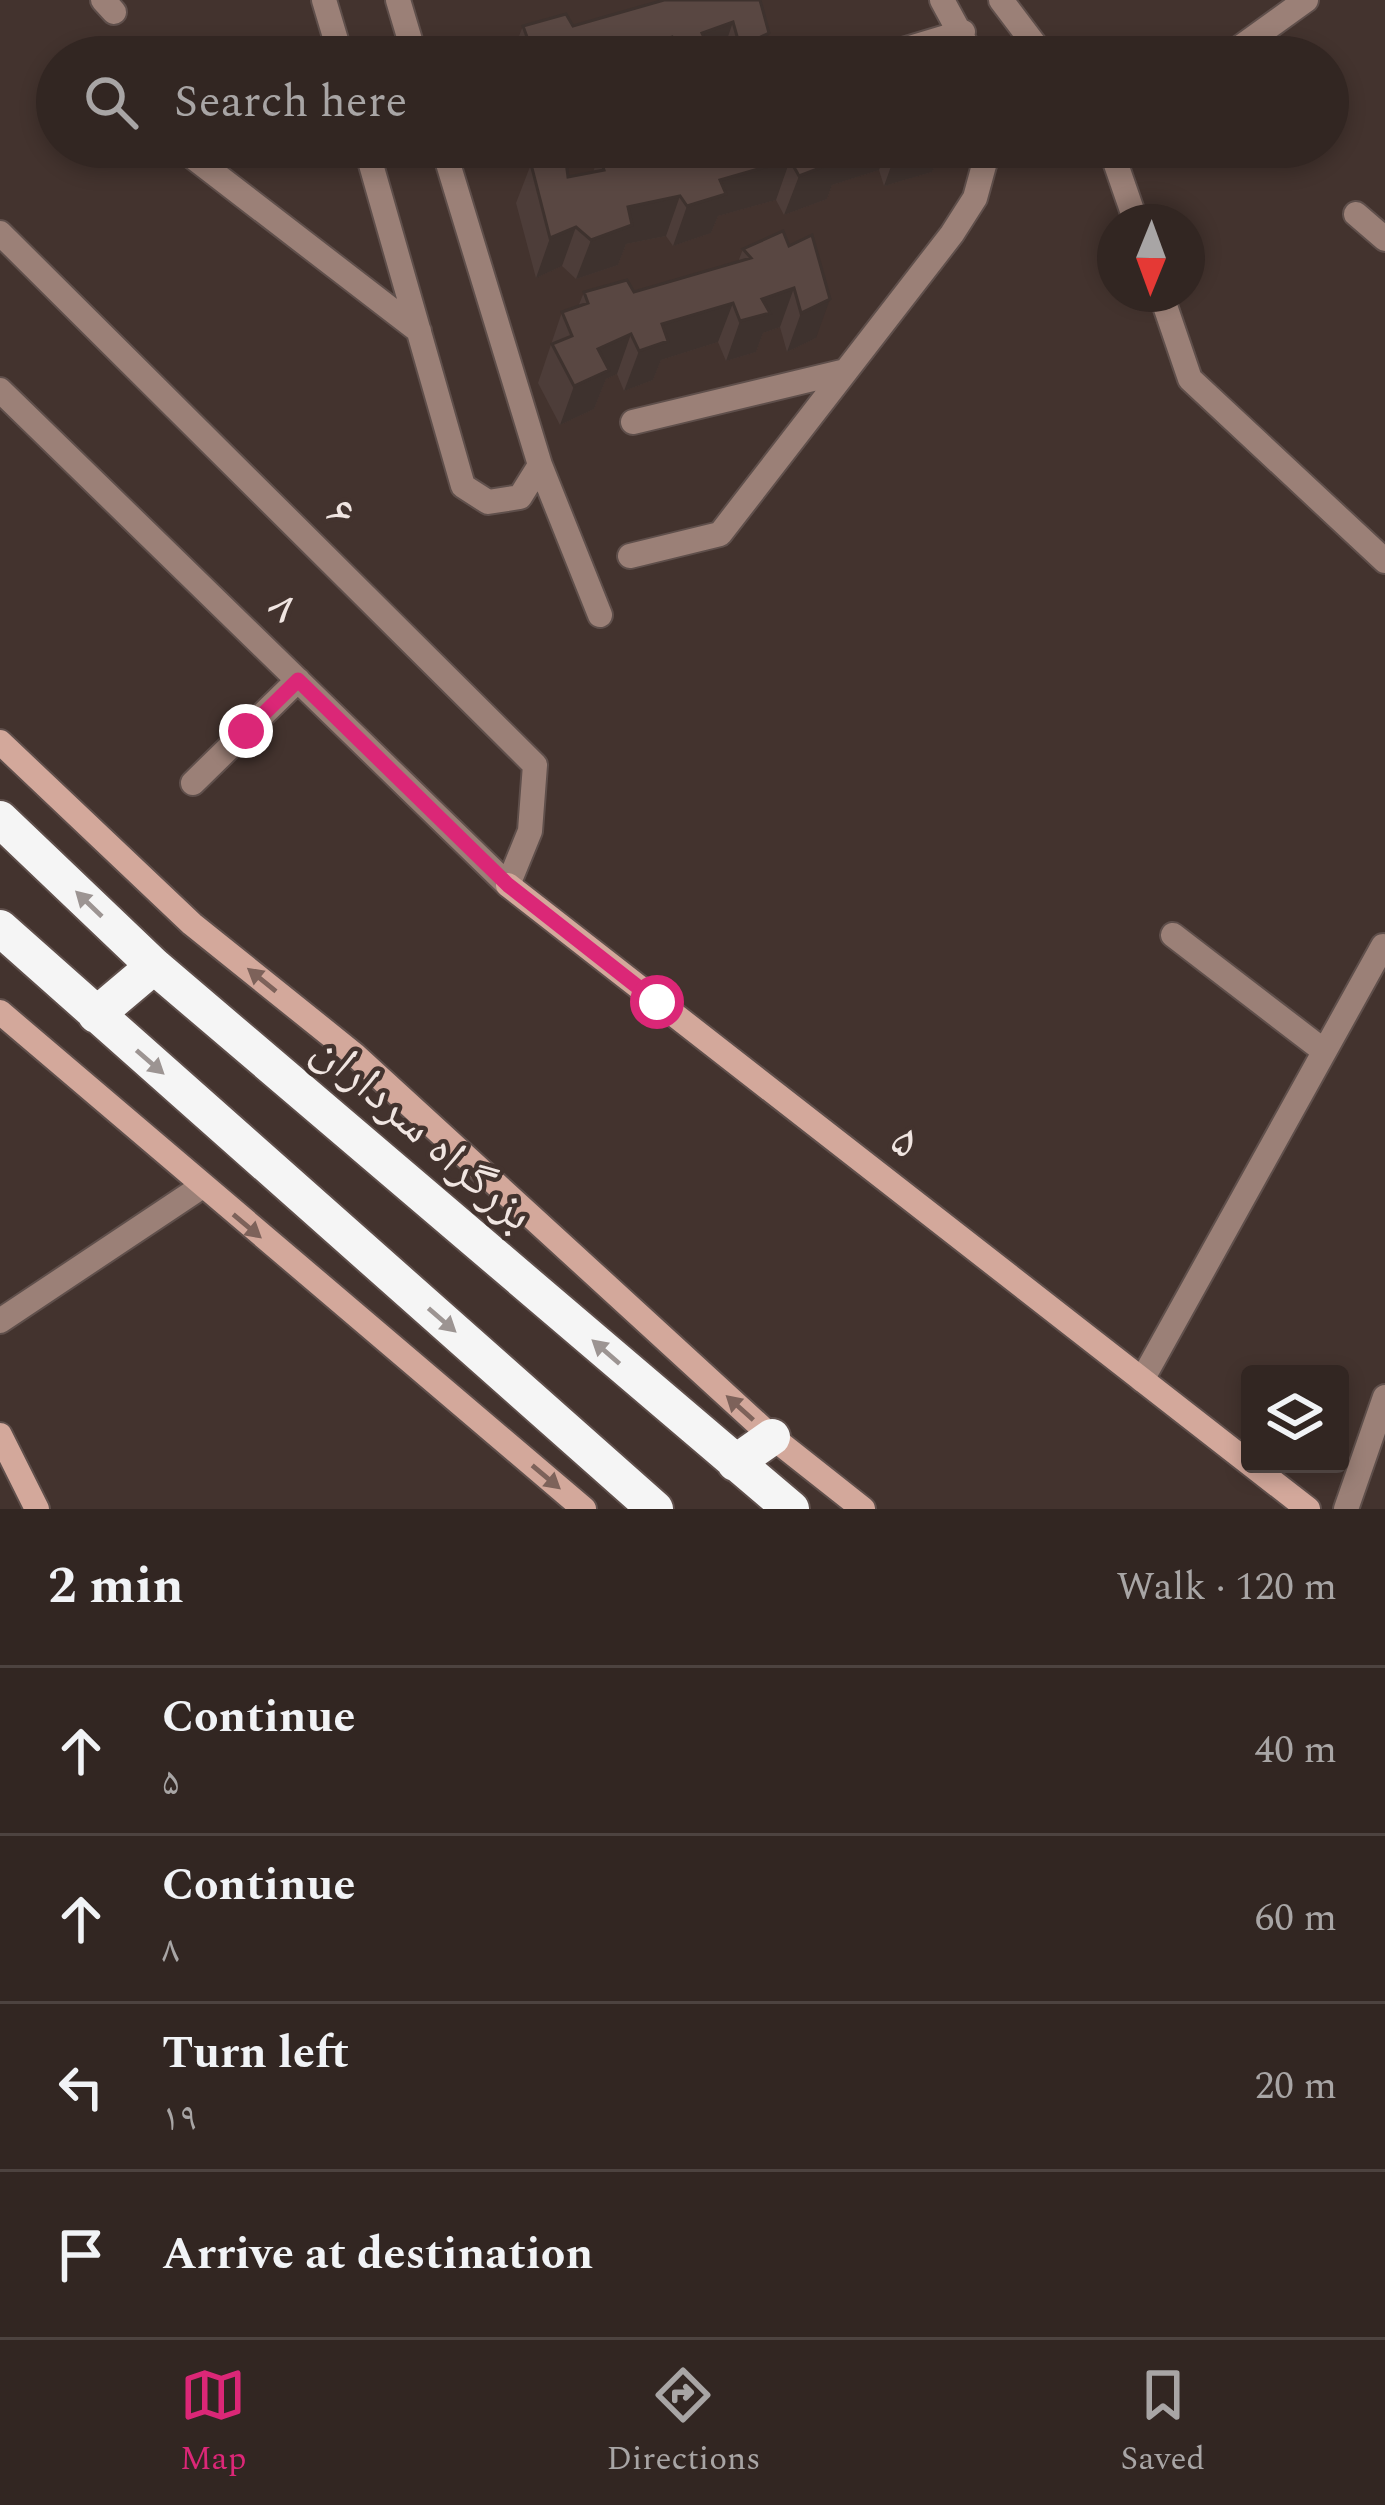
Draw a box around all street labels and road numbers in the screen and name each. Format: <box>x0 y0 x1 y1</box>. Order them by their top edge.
street label: ۶ <box>308 480 374 546</box>
street label: ۸ <box>251 573 317 641</box>
street label: بزرگراه سرداران <box>296 1015 550 1249</box>
street label: ۵ <box>874 1107 936 1177</box>

